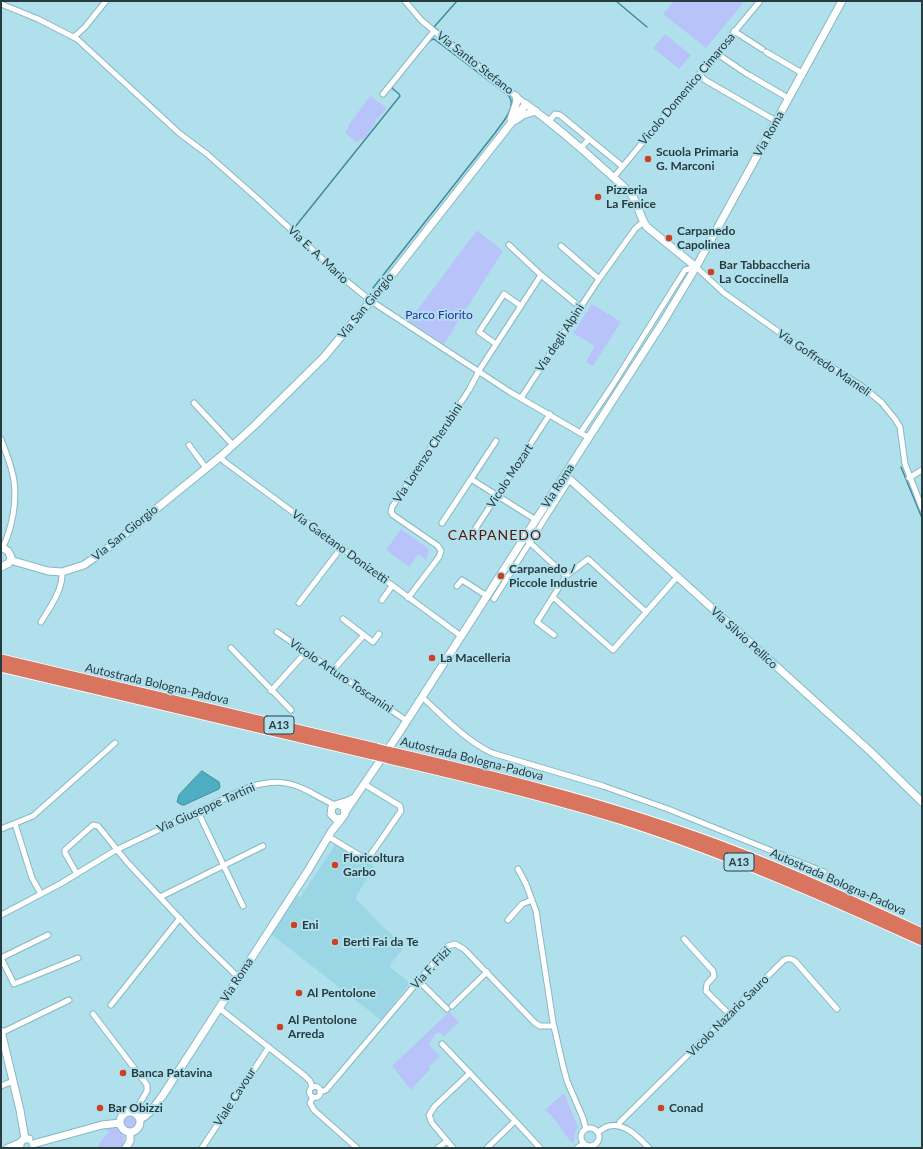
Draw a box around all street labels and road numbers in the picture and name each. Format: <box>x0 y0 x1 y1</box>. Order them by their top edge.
street label: Via Santo Stefano <box>434 29 516 97</box>
street label: Vicolo Domenico Cimarosa <box>636 30 738 148</box>
street label: Via Roma <box>751 109 787 159</box>
street label: Via E. A. Mario <box>285 223 351 287</box>
street label: Via San Giorgio <box>335 270 397 342</box>
street label: Via degli Alpini <box>533 301 587 375</box>
street label: Via Goffredo Mameli <box>775 326 873 400</box>
street label: Via Lorenzo Cherubini <box>390 400 466 506</box>
street label: Vicolo Mozart <box>484 441 536 511</box>
street label: Via Roma <box>538 461 578 511</box>
street label: Via San Giorgio <box>89 502 161 564</box>
street label: Via Gaetano Donizetti <box>289 507 391 587</box>
street label: Via Silvio Pellico <box>707 604 781 672</box>
street label: Vicolo Arturo Toscanini <box>286 636 396 716</box>
street label: Autostrada Bologna-Padova <box>84 660 230 708</box>
road number: A13 <box>264 716 294 734</box>
street label: Autostrada Bologna-Padova <box>399 734 545 784</box>
street label: Via Giuseppe Tartini <box>155 780 257 836</box>
street label: Autostrada Bologna-Padova <box>768 846 908 918</box>
road number: A13 <box>724 853 754 871</box>
street label: Via F. Filzi <box>408 944 454 992</box>
street label: Via Roma <box>217 955 257 1005</box>
street label: Vicolo Nazario Sauro <box>684 972 772 1060</box>
street label: Viale Cavour <box>211 1065 259 1129</box>

